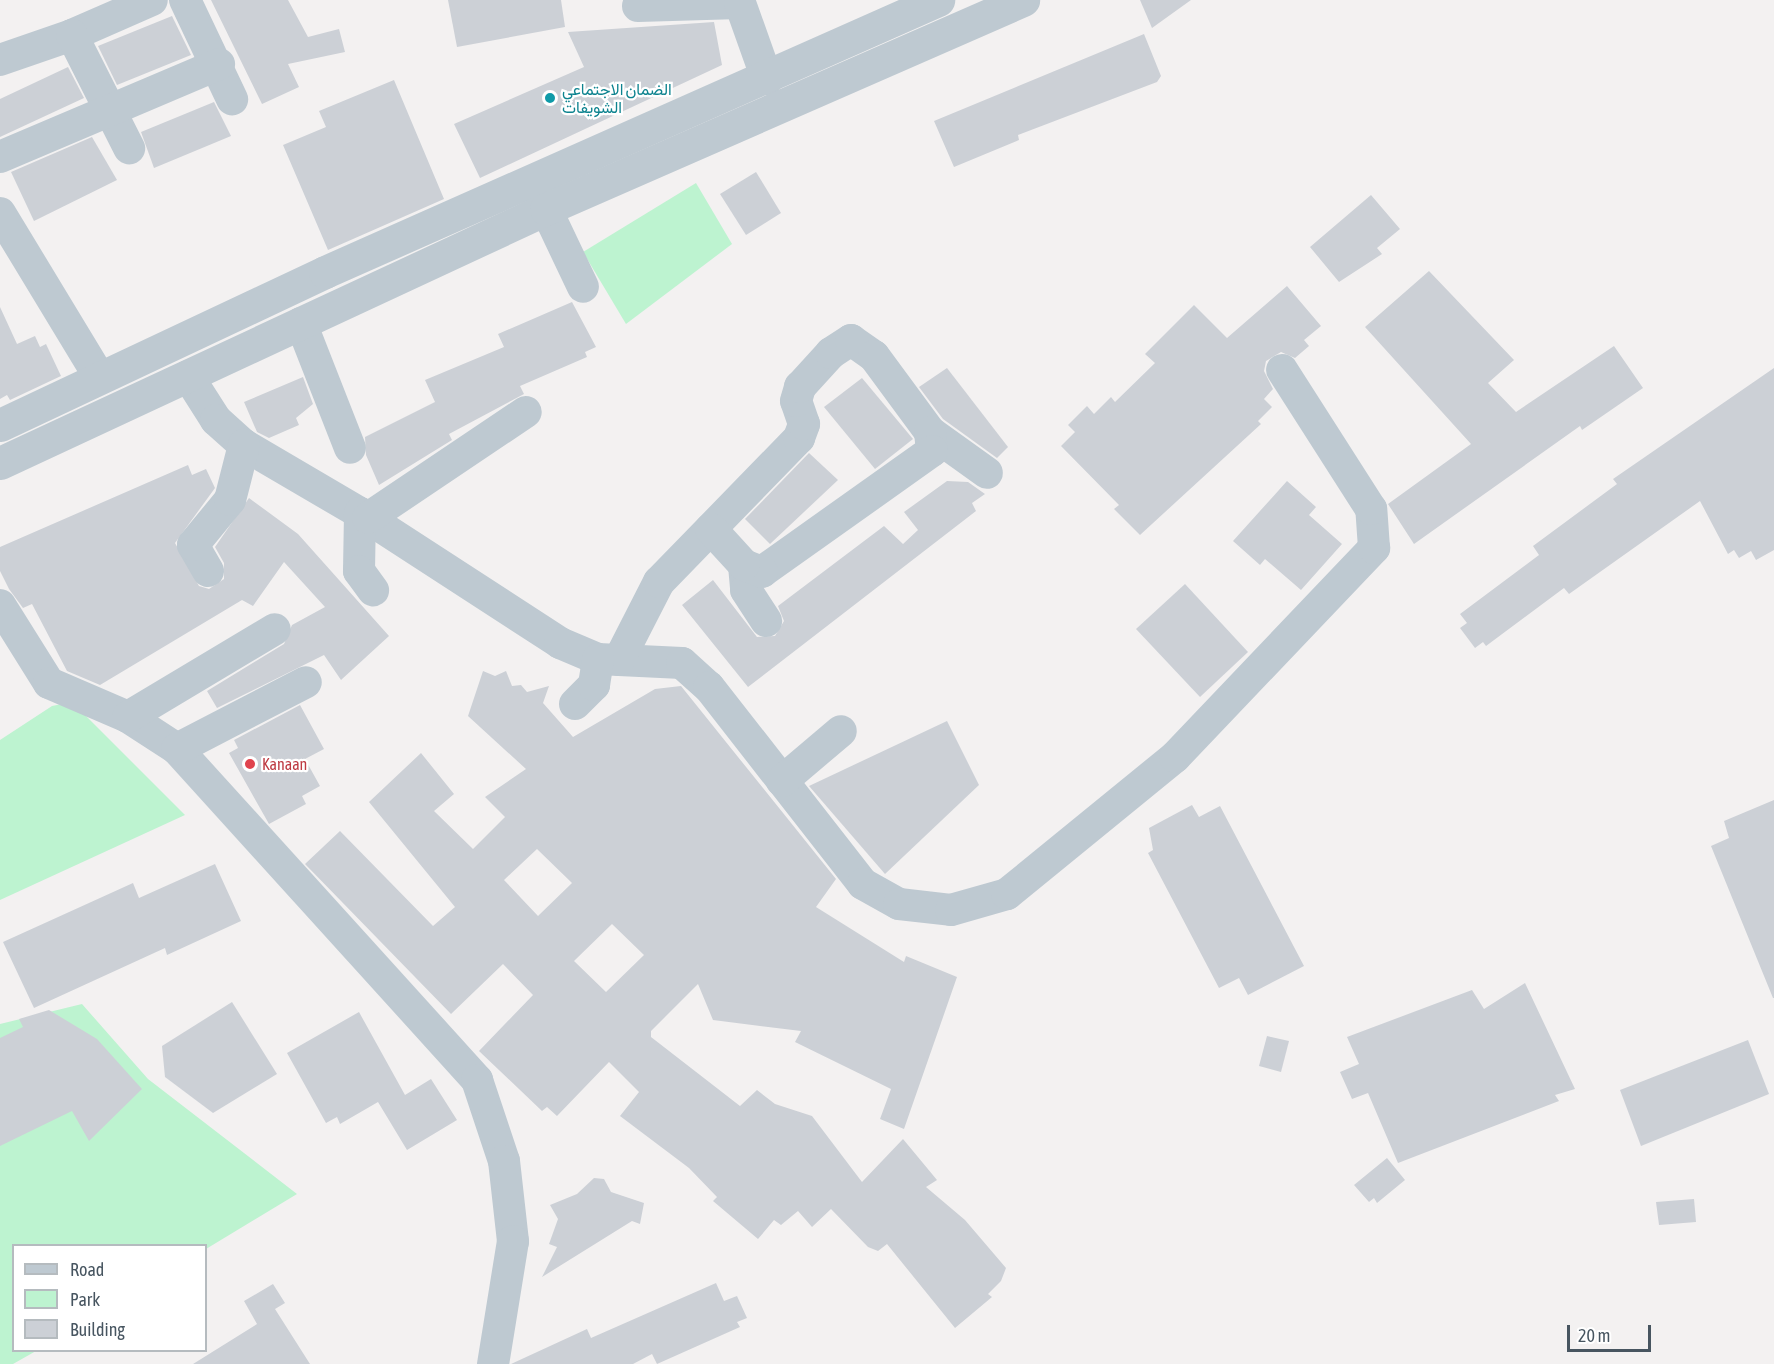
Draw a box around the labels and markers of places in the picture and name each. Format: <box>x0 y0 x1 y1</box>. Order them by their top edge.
place label: الضمان الاجتماعي الشويفات <box>562 79 672 117</box>
marker: الضمان الاجتماعي الشويفات <box>543 91 557 105</box>
place label: Kanaan <box>262 754 307 774</box>
marker: Kanaan <box>243 757 257 771</box>

